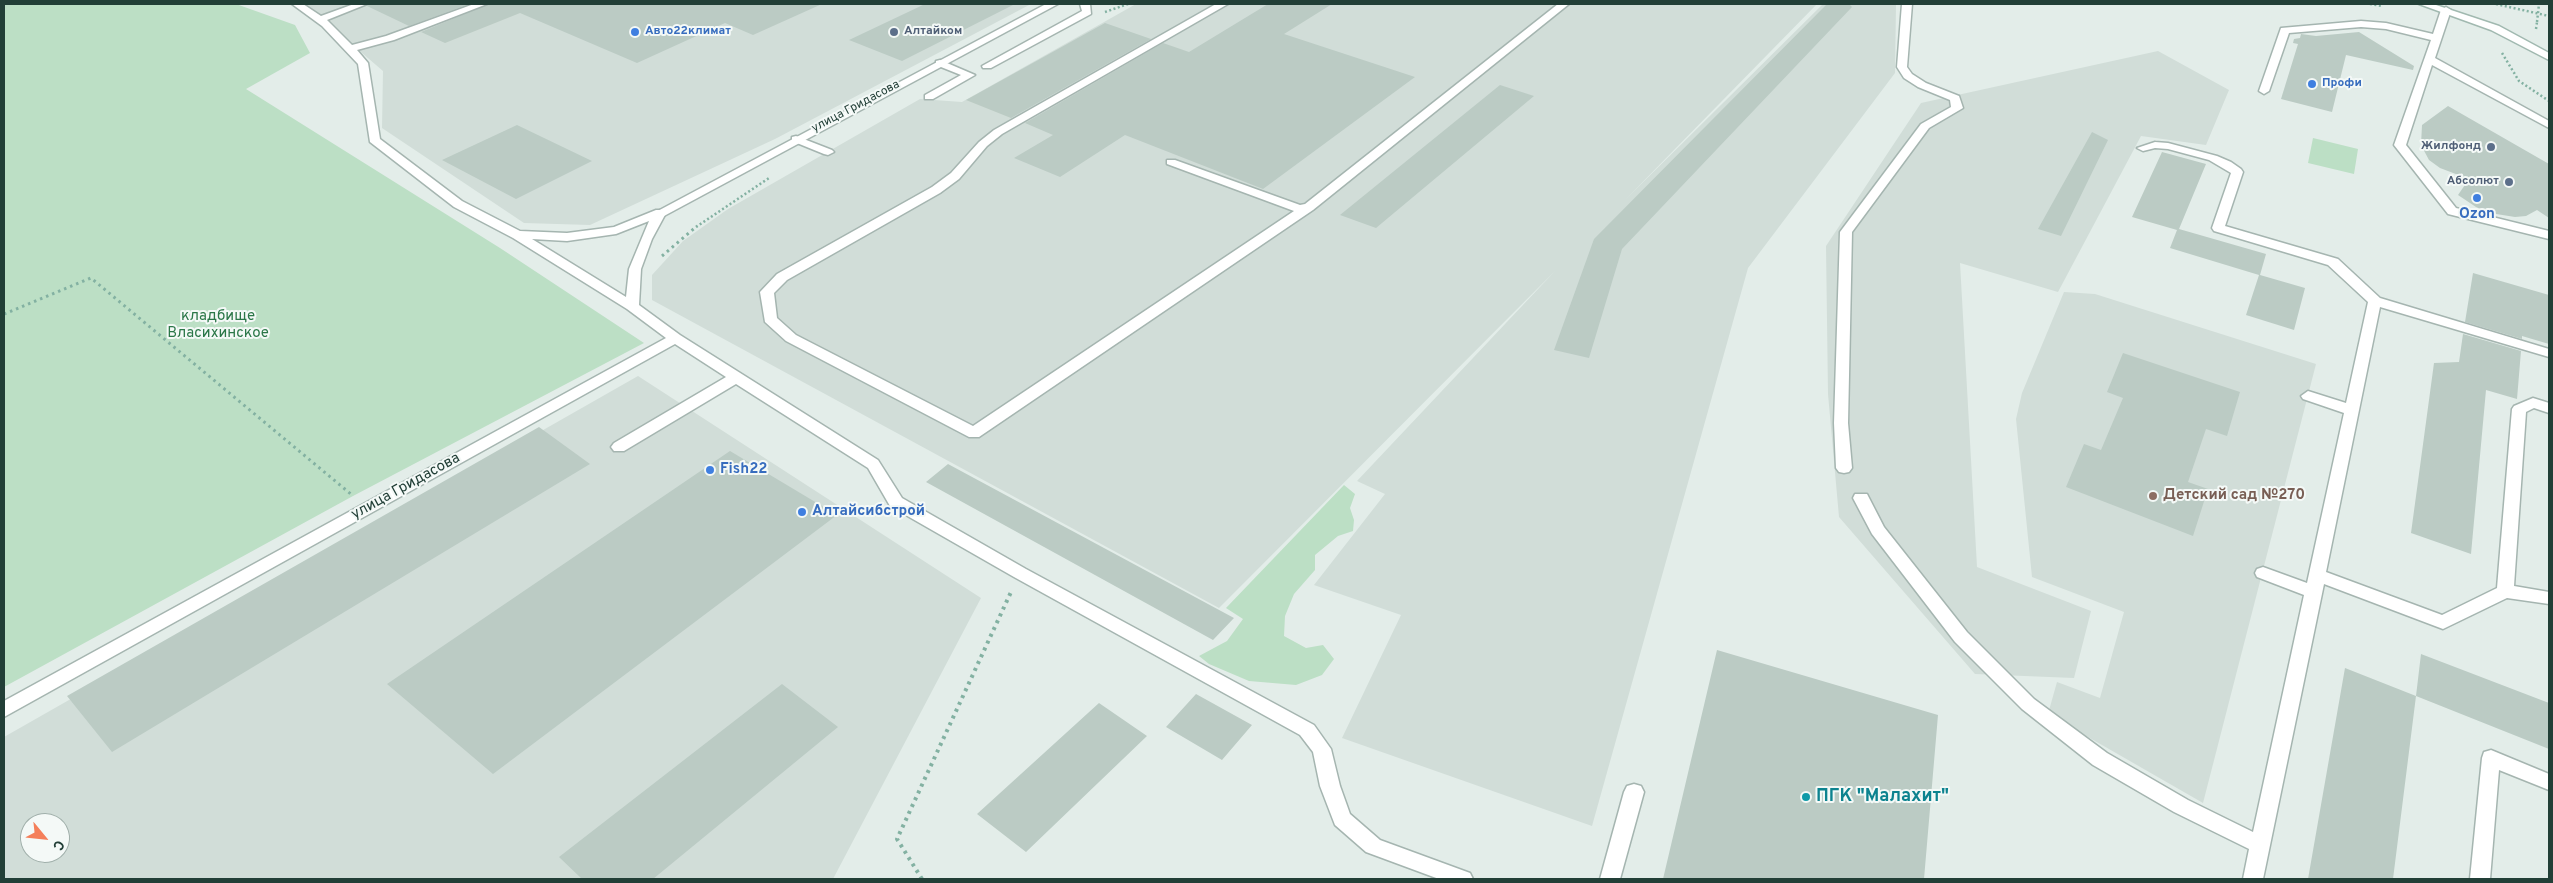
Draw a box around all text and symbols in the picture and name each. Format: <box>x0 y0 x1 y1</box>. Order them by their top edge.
place label: Авто22климат <box>645 25 731 39</box>
place label: Алтайком <box>904 25 962 39</box>
marker: Авто22климат <box>629 26 641 38</box>
marker: Алтайком <box>888 26 900 38</box>
place label: Профи <box>2322 77 2362 91</box>
street label: улица Гридасова <box>810 78 902 136</box>
marker: Профи <box>2306 78 2318 90</box>
place label: Жилфонд <box>2421 140 2481 154</box>
marker: Жилфонд <box>2485 141 2497 153</box>
place label: Абсолют <box>2447 175 2499 189</box>
marker: Абсолют <box>2503 176 2515 188</box>
marker: Ozon <box>2471 192 2483 204</box>
place label: Ozon <box>2459 206 2495 224</box>
park label: кладбище Власихинское <box>167 308 269 343</box>
street label: улица Гридасова <box>348 450 464 524</box>
place label: Fish22 <box>720 461 767 479</box>
marker: Fish22 <box>704 464 716 476</box>
place label: Детский сад №270 <box>2163 487 2305 505</box>
marker: Детский сад №270 <box>2147 490 2159 502</box>
place label: Алтайсибстрой <box>812 503 925 521</box>
marker: Алтайсибстрой <box>796 506 808 518</box>
place label: ПГК "Малахит" <box>1816 786 1949 808</box>
marker: ПГК "Малахит" <box>1800 791 1812 803</box>
north arrow <box>20 813 70 863</box>
text: С <box>48 837 67 853</box>

